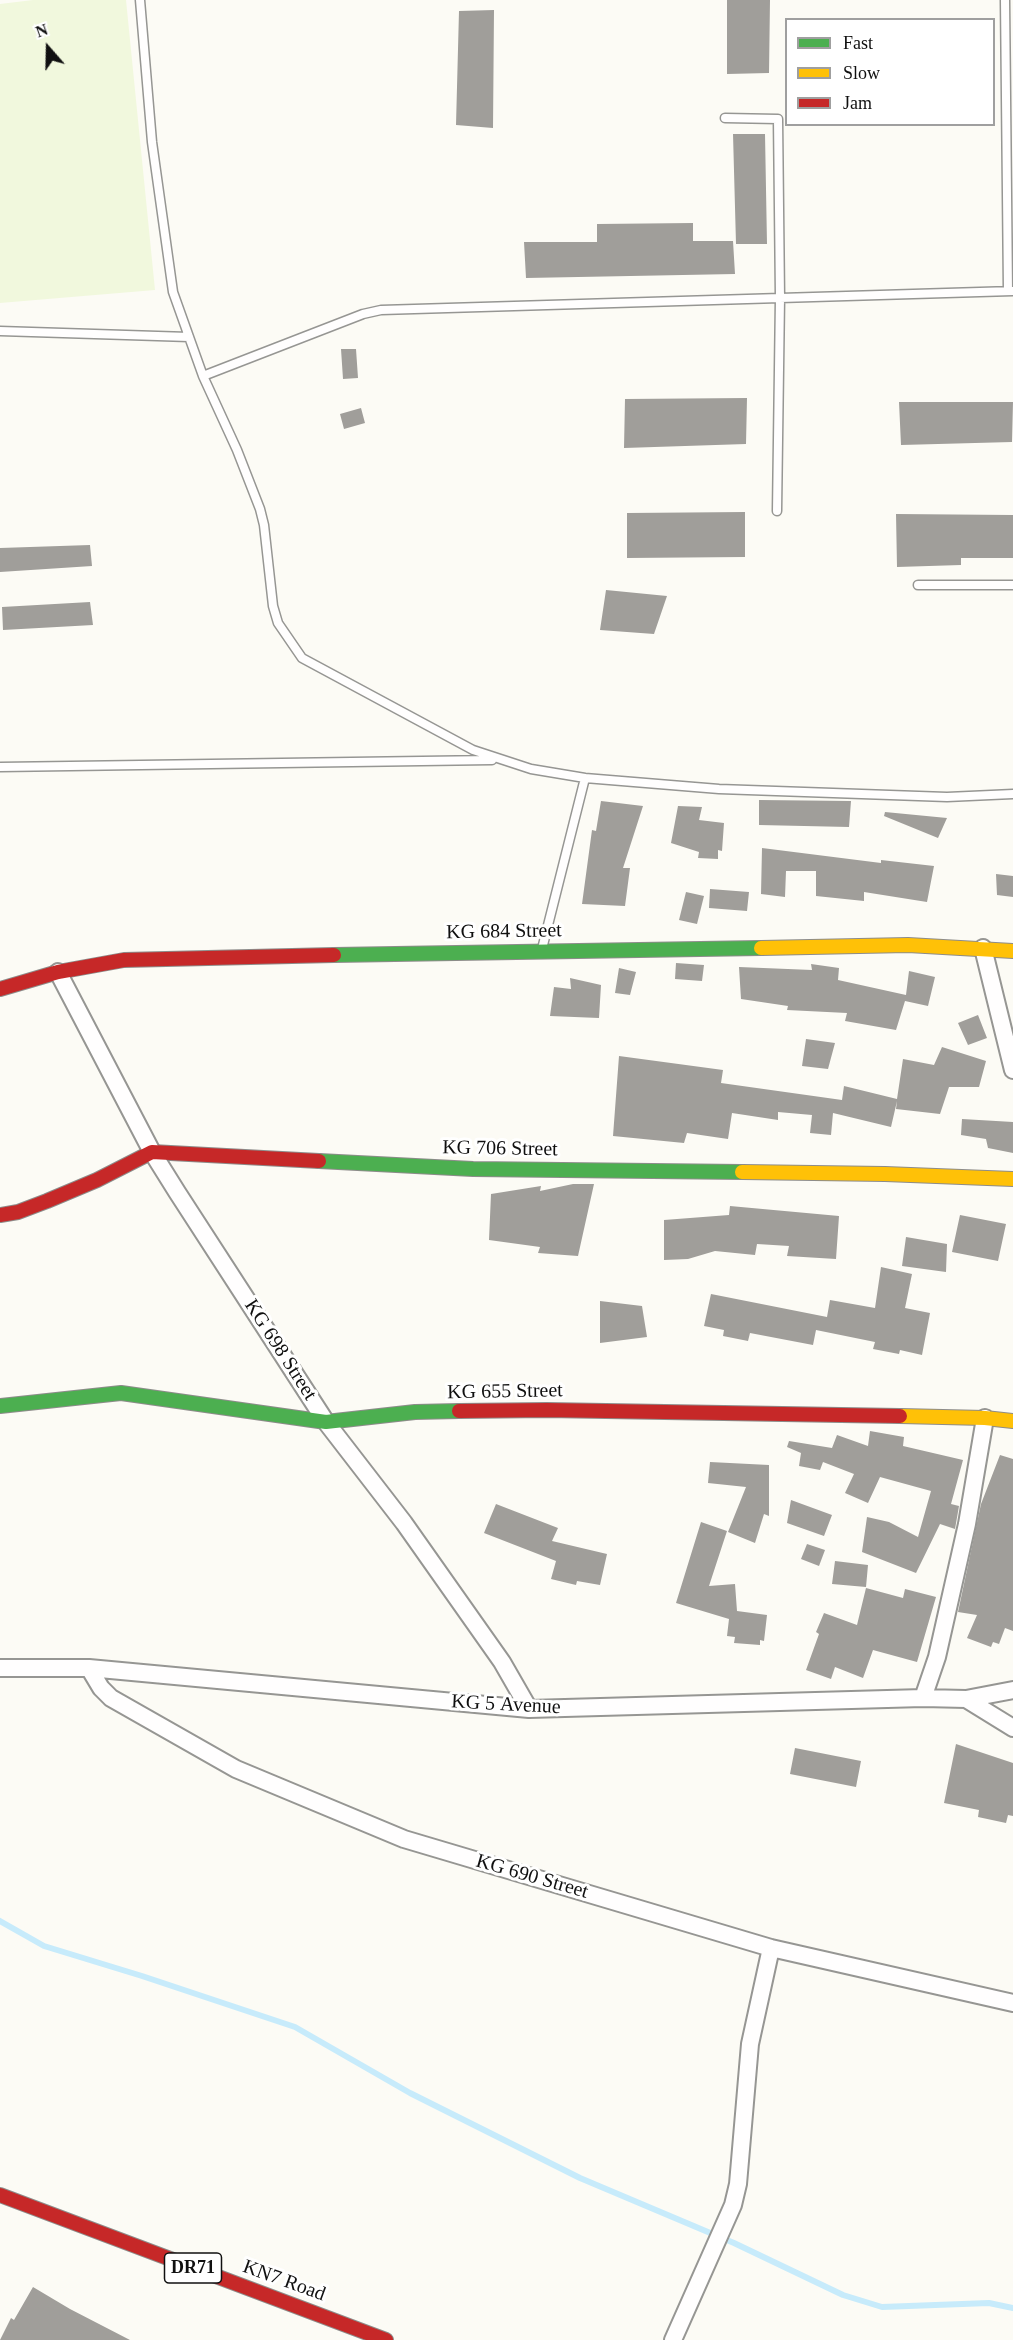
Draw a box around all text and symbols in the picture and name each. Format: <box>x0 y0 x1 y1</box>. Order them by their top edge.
north arrow <box>18 18 78 78</box>
legend <box>785 18 995 126</box>
text: N <box>33 21 50 41</box>
text: Fast <box>843 33 873 53</box>
text: Slow <box>843 63 880 83</box>
text: Jam <box>843 93 872 113</box>
street label: KG 684 Street <box>446 919 562 945</box>
street label: KG 706 Street <box>442 1136 558 1162</box>
street label: KG 698 Street <box>238 1295 322 1405</box>
street label: KG 655 Street <box>447 1379 563 1405</box>
street label: KG 5 Avenue <box>451 1690 561 1720</box>
street label: KG 690 Street <box>473 1850 591 1904</box>
road number: DR71 <box>164 2253 222 2283</box>
street label: KN7 Road <box>239 2255 329 2307</box>

